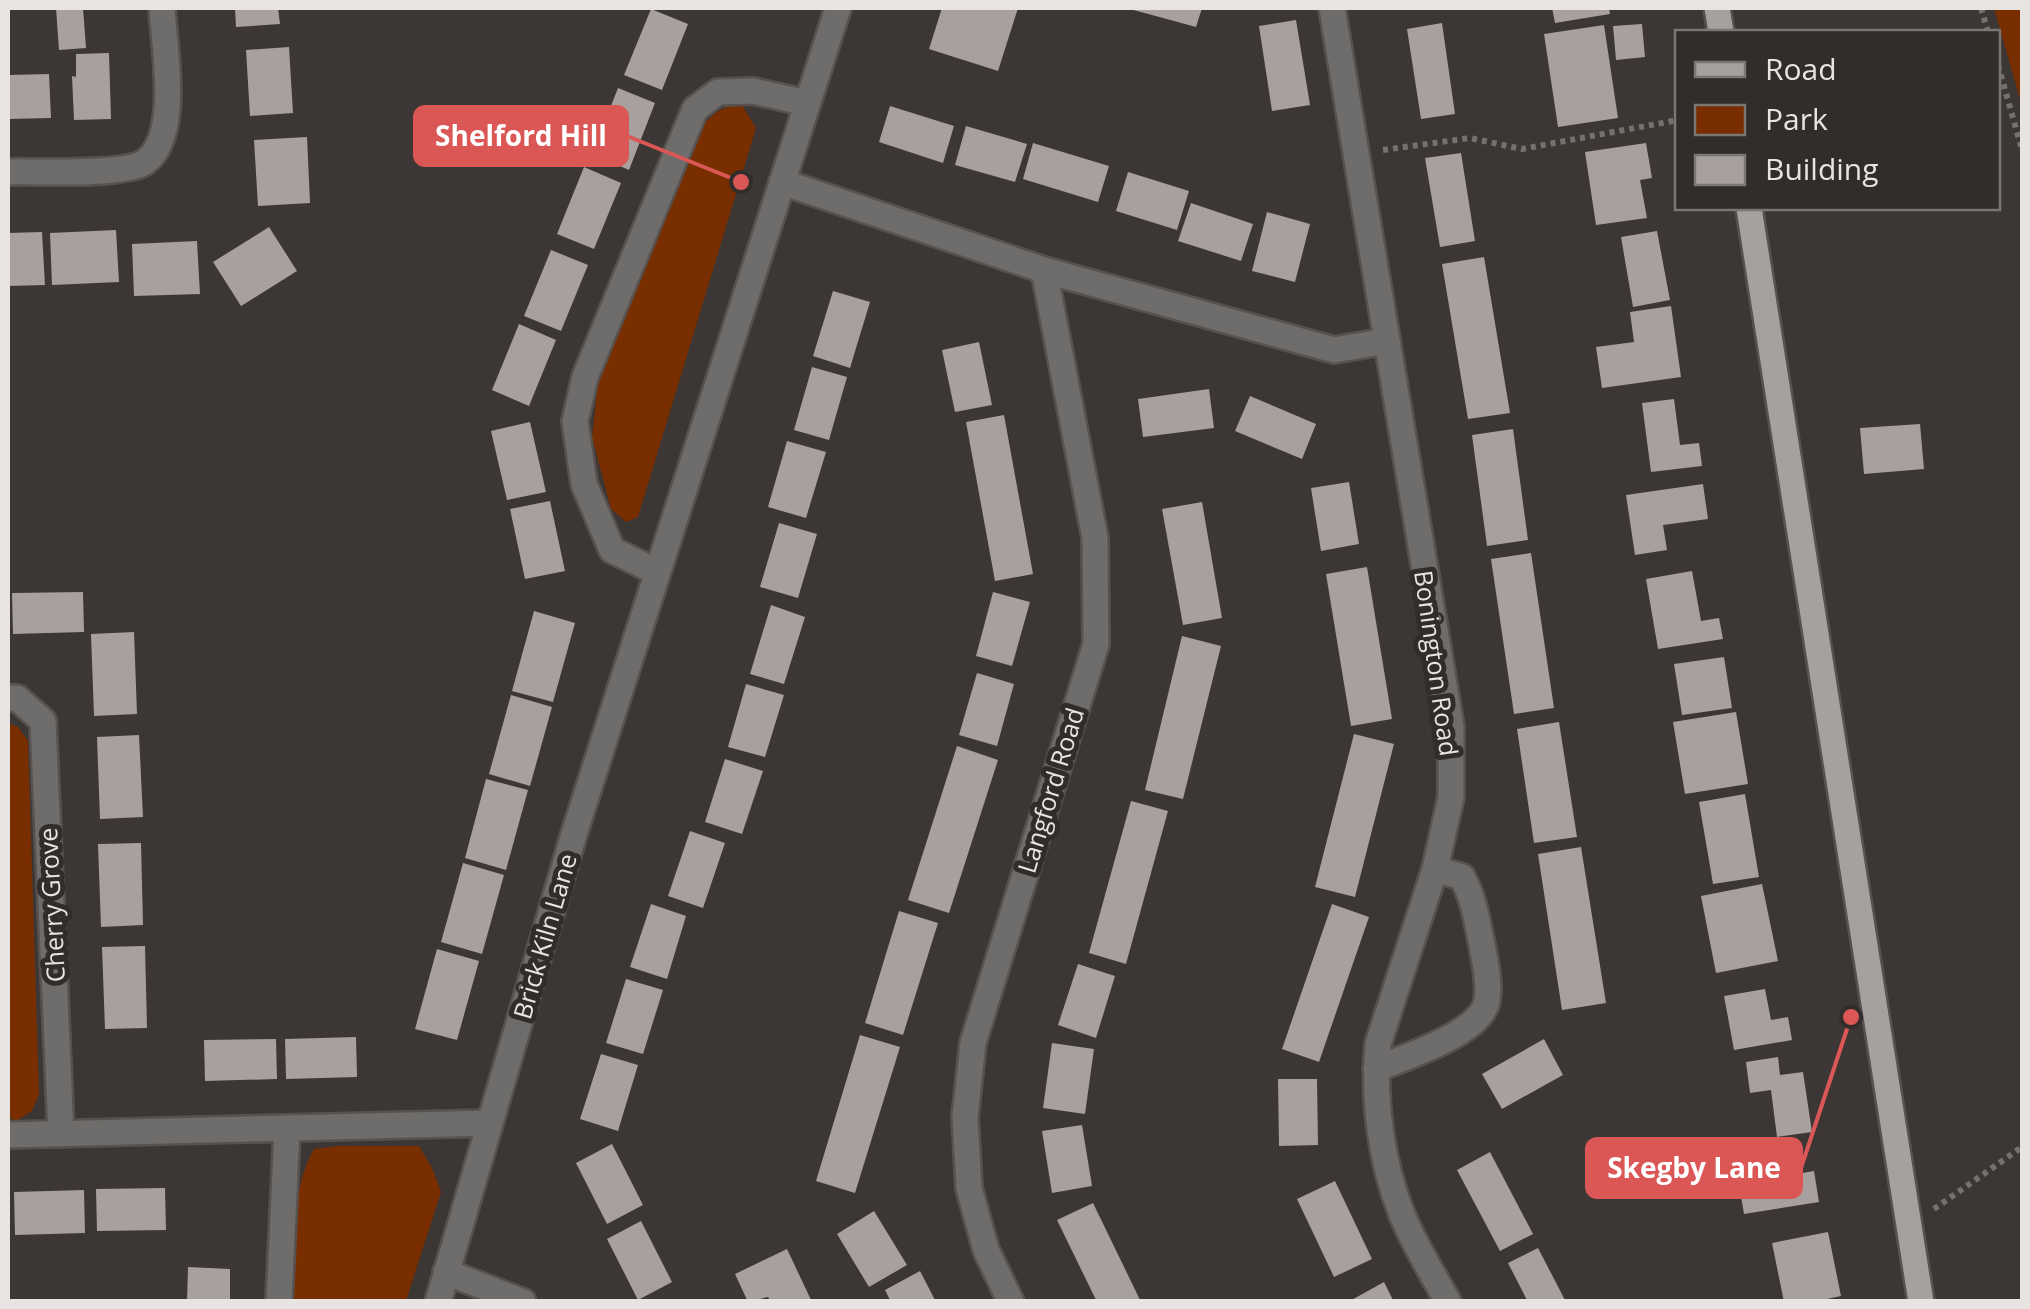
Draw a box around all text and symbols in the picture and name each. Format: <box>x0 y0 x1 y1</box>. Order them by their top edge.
legend <box>1675 30 2000 210</box>
text: Road <box>1765 48 1837 89</box>
text: Park <box>1765 98 1828 139</box>
callout: Shelford Hill <box>415 107 627 165</box>
text: Shelford Hill <box>435 116 607 154</box>
text: Building <box>1765 148 1879 189</box>
street label: Bonington Road <box>1407 568 1467 758</box>
street label: Langford Road <box>1009 703 1091 877</box>
street label: Cherry Grove <box>30 827 72 983</box>
street label: Brick Kiln Lane <box>504 849 584 1023</box>
callout: Skegby Lane <box>1587 1139 1801 1197</box>
text: Skegby Lane <box>1607 1148 1781 1186</box>

